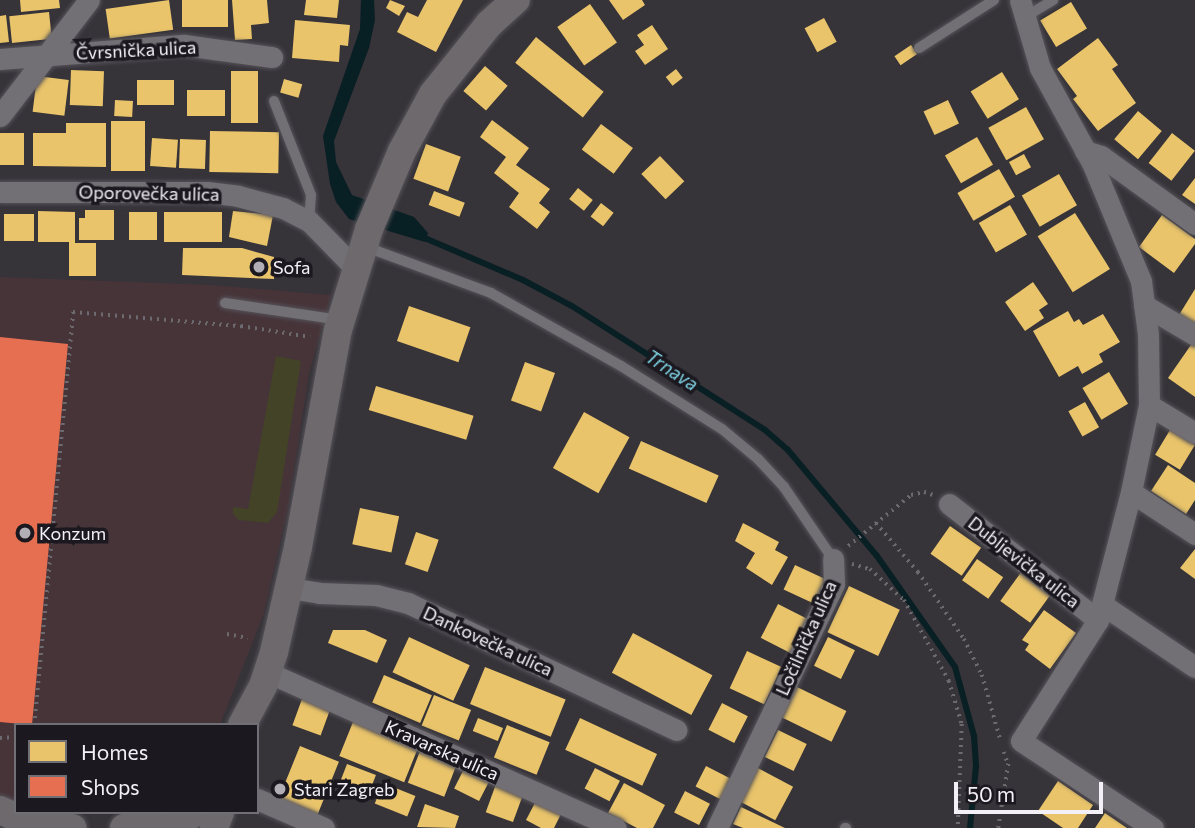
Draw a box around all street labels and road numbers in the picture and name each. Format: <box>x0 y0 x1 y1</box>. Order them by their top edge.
street label: Čvrsnička ulica <box>75 36 197 64</box>
street label: Oporovečka ulica <box>78 181 220 205</box>
street label: Dubljevička ulica <box>964 512 1084 612</box>
street label: Ločilnička ulica <box>771 577 841 699</box>
street label: Dankovečka ulica <box>420 602 556 680</box>
street label: Kravarska ulica <box>382 715 502 785</box>

